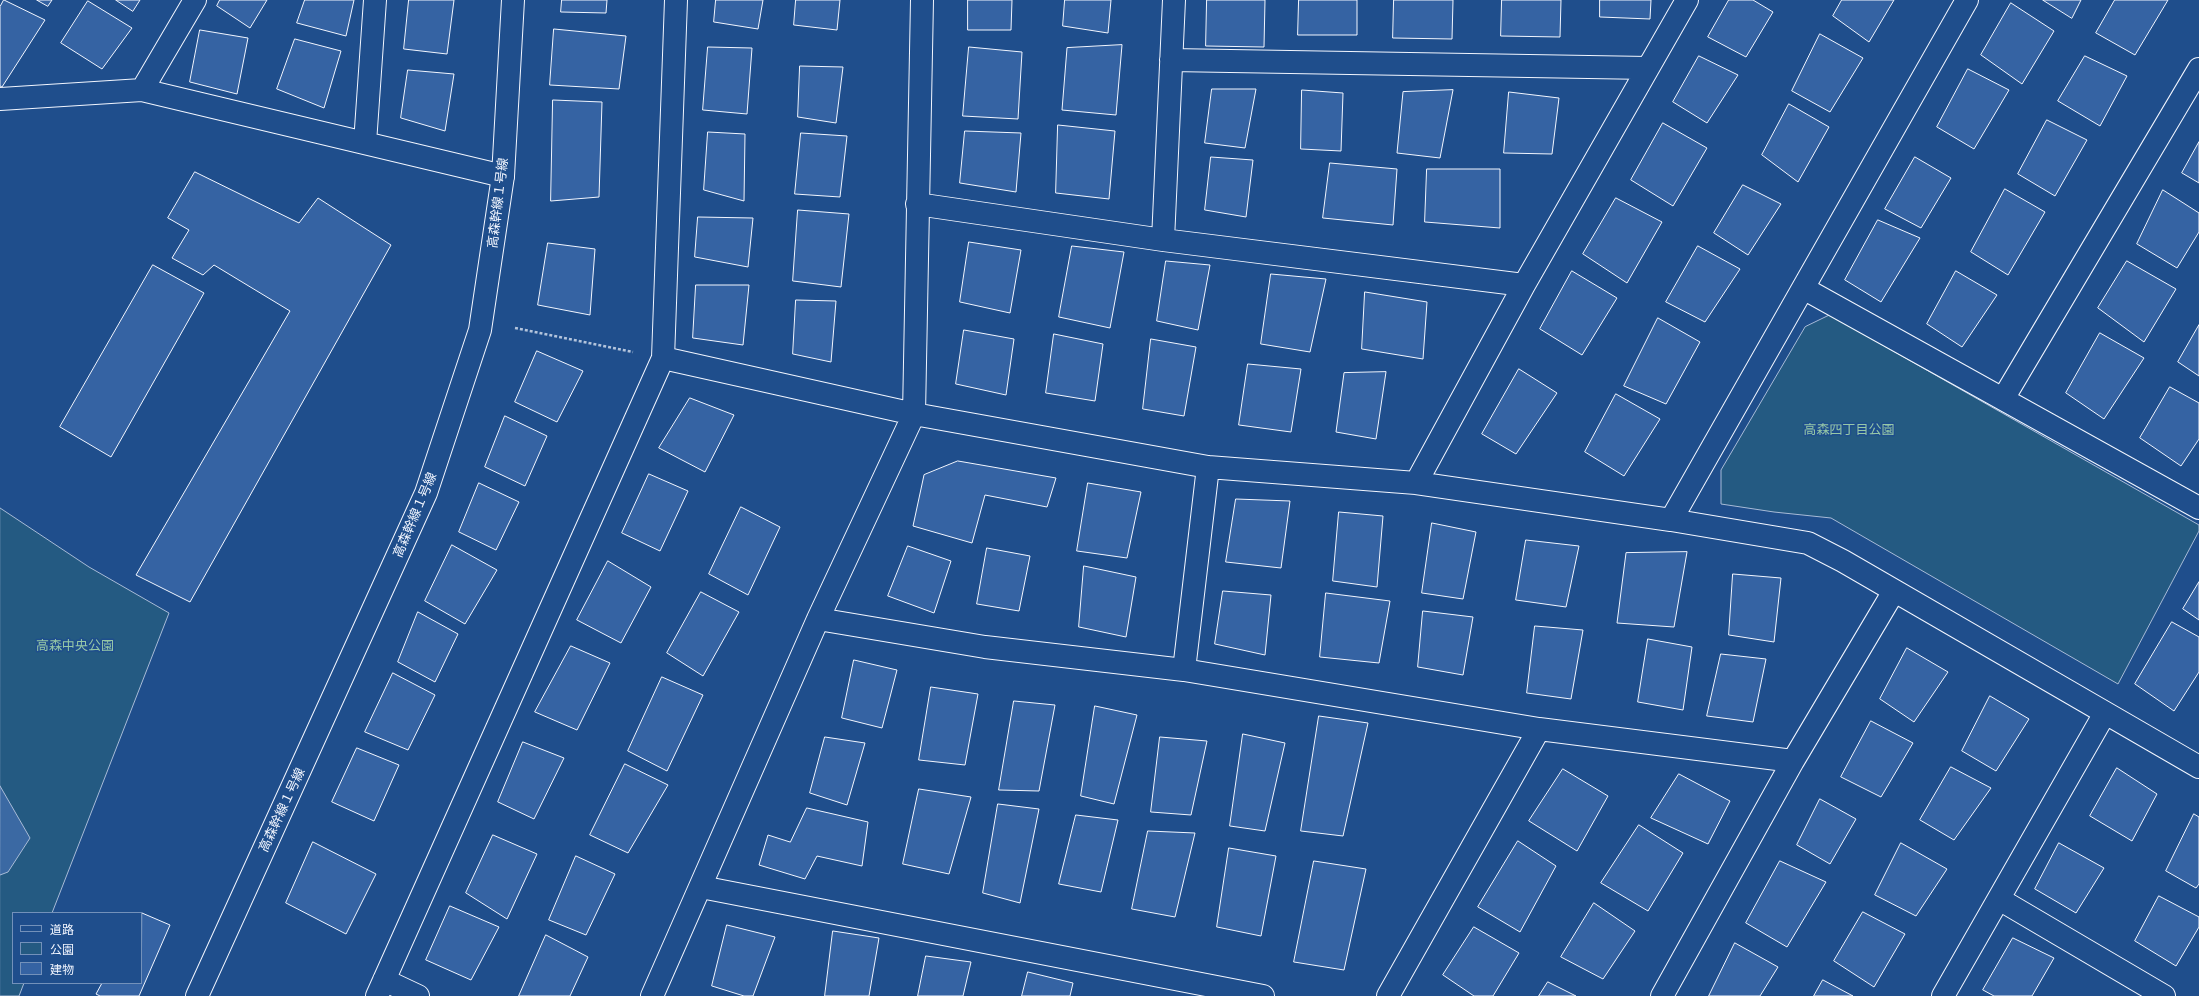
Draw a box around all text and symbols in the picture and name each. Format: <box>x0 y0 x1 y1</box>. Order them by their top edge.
street label: 高森幹線１号線 <box>485 157 511 249</box>
park label: 高森四丁目公園 <box>1804 422 1894 438</box>
street label: 高森幹線１号線 <box>390 470 440 560</box>
park label: 高森中央公園 <box>36 638 114 654</box>
street label: 高森幹線１号線 <box>256 765 308 855</box>
legend <box>12 912 142 984</box>
text: 道路 <box>50 923 74 937</box>
text: 公園 <box>50 943 74 957</box>
text: 建物 <box>50 963 74 977</box>

